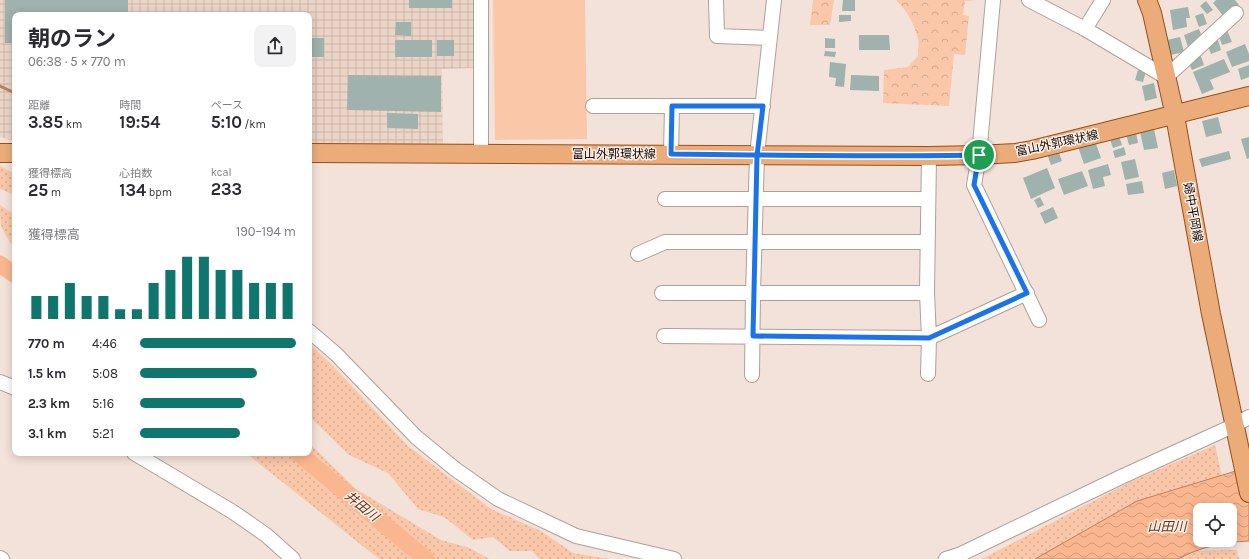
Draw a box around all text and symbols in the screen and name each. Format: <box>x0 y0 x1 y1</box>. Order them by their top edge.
button: share <box>254 25 296 67</box>
text: 朝のラン <box>28 26 116 52</box>
text: 06:38 · 5 × 770 m <box>28 54 126 69</box>
text: 距離 <box>28 99 50 112</box>
text: 時間 <box>119 99 141 112</box>
text: ペース <box>211 99 243 112</box>
text: 3.85 <box>28 112 63 132</box>
text: 19:54 <box>119 112 160 132</box>
text: 5:10 <box>211 112 242 132</box>
text: km <box>63 118 82 131</box>
text: /km <box>242 118 266 131</box>
street label: 富山外郭環状線 <box>1014 127 1100 159</box>
pin <box>962 138 996 172</box>
icon: arrive <box>968 144 990 166</box>
street label: 富山外郭環状線 <box>572 147 656 161</box>
text: kcal <box>211 166 232 179</box>
text: 獲得標高 <box>28 167 72 180</box>
text: 心拍数 <box>119 167 152 180</box>
text: 233 <box>211 179 242 199</box>
text: 25 <box>28 180 48 200</box>
text: 134 <box>119 180 146 200</box>
street label: 婦中平岡線 <box>1181 181 1205 243</box>
text: m <box>48 186 61 199</box>
text: bpm <box>146 186 172 199</box>
text: 190–194 m <box>236 224 296 239</box>
text: 獲得標高 <box>28 227 80 242</box>
text: 770 m <box>28 336 65 351</box>
text: 4:46 <box>92 336 117 351</box>
text: 1.5 km <box>28 366 66 381</box>
text: 5:08 <box>92 366 118 381</box>
text: 2.3 km <box>28 396 70 411</box>
text: 5:16 <box>92 396 114 411</box>
text: 3.1 km <box>28 426 67 441</box>
text: 5:21 <box>92 426 114 441</box>
water label: 井田川 <box>342 488 383 525</box>
map controls <box>1193 503 1237 547</box>
button: locate <box>1193 503 1237 547</box>
water label: 山田川 <box>1147 519 1188 534</box>

